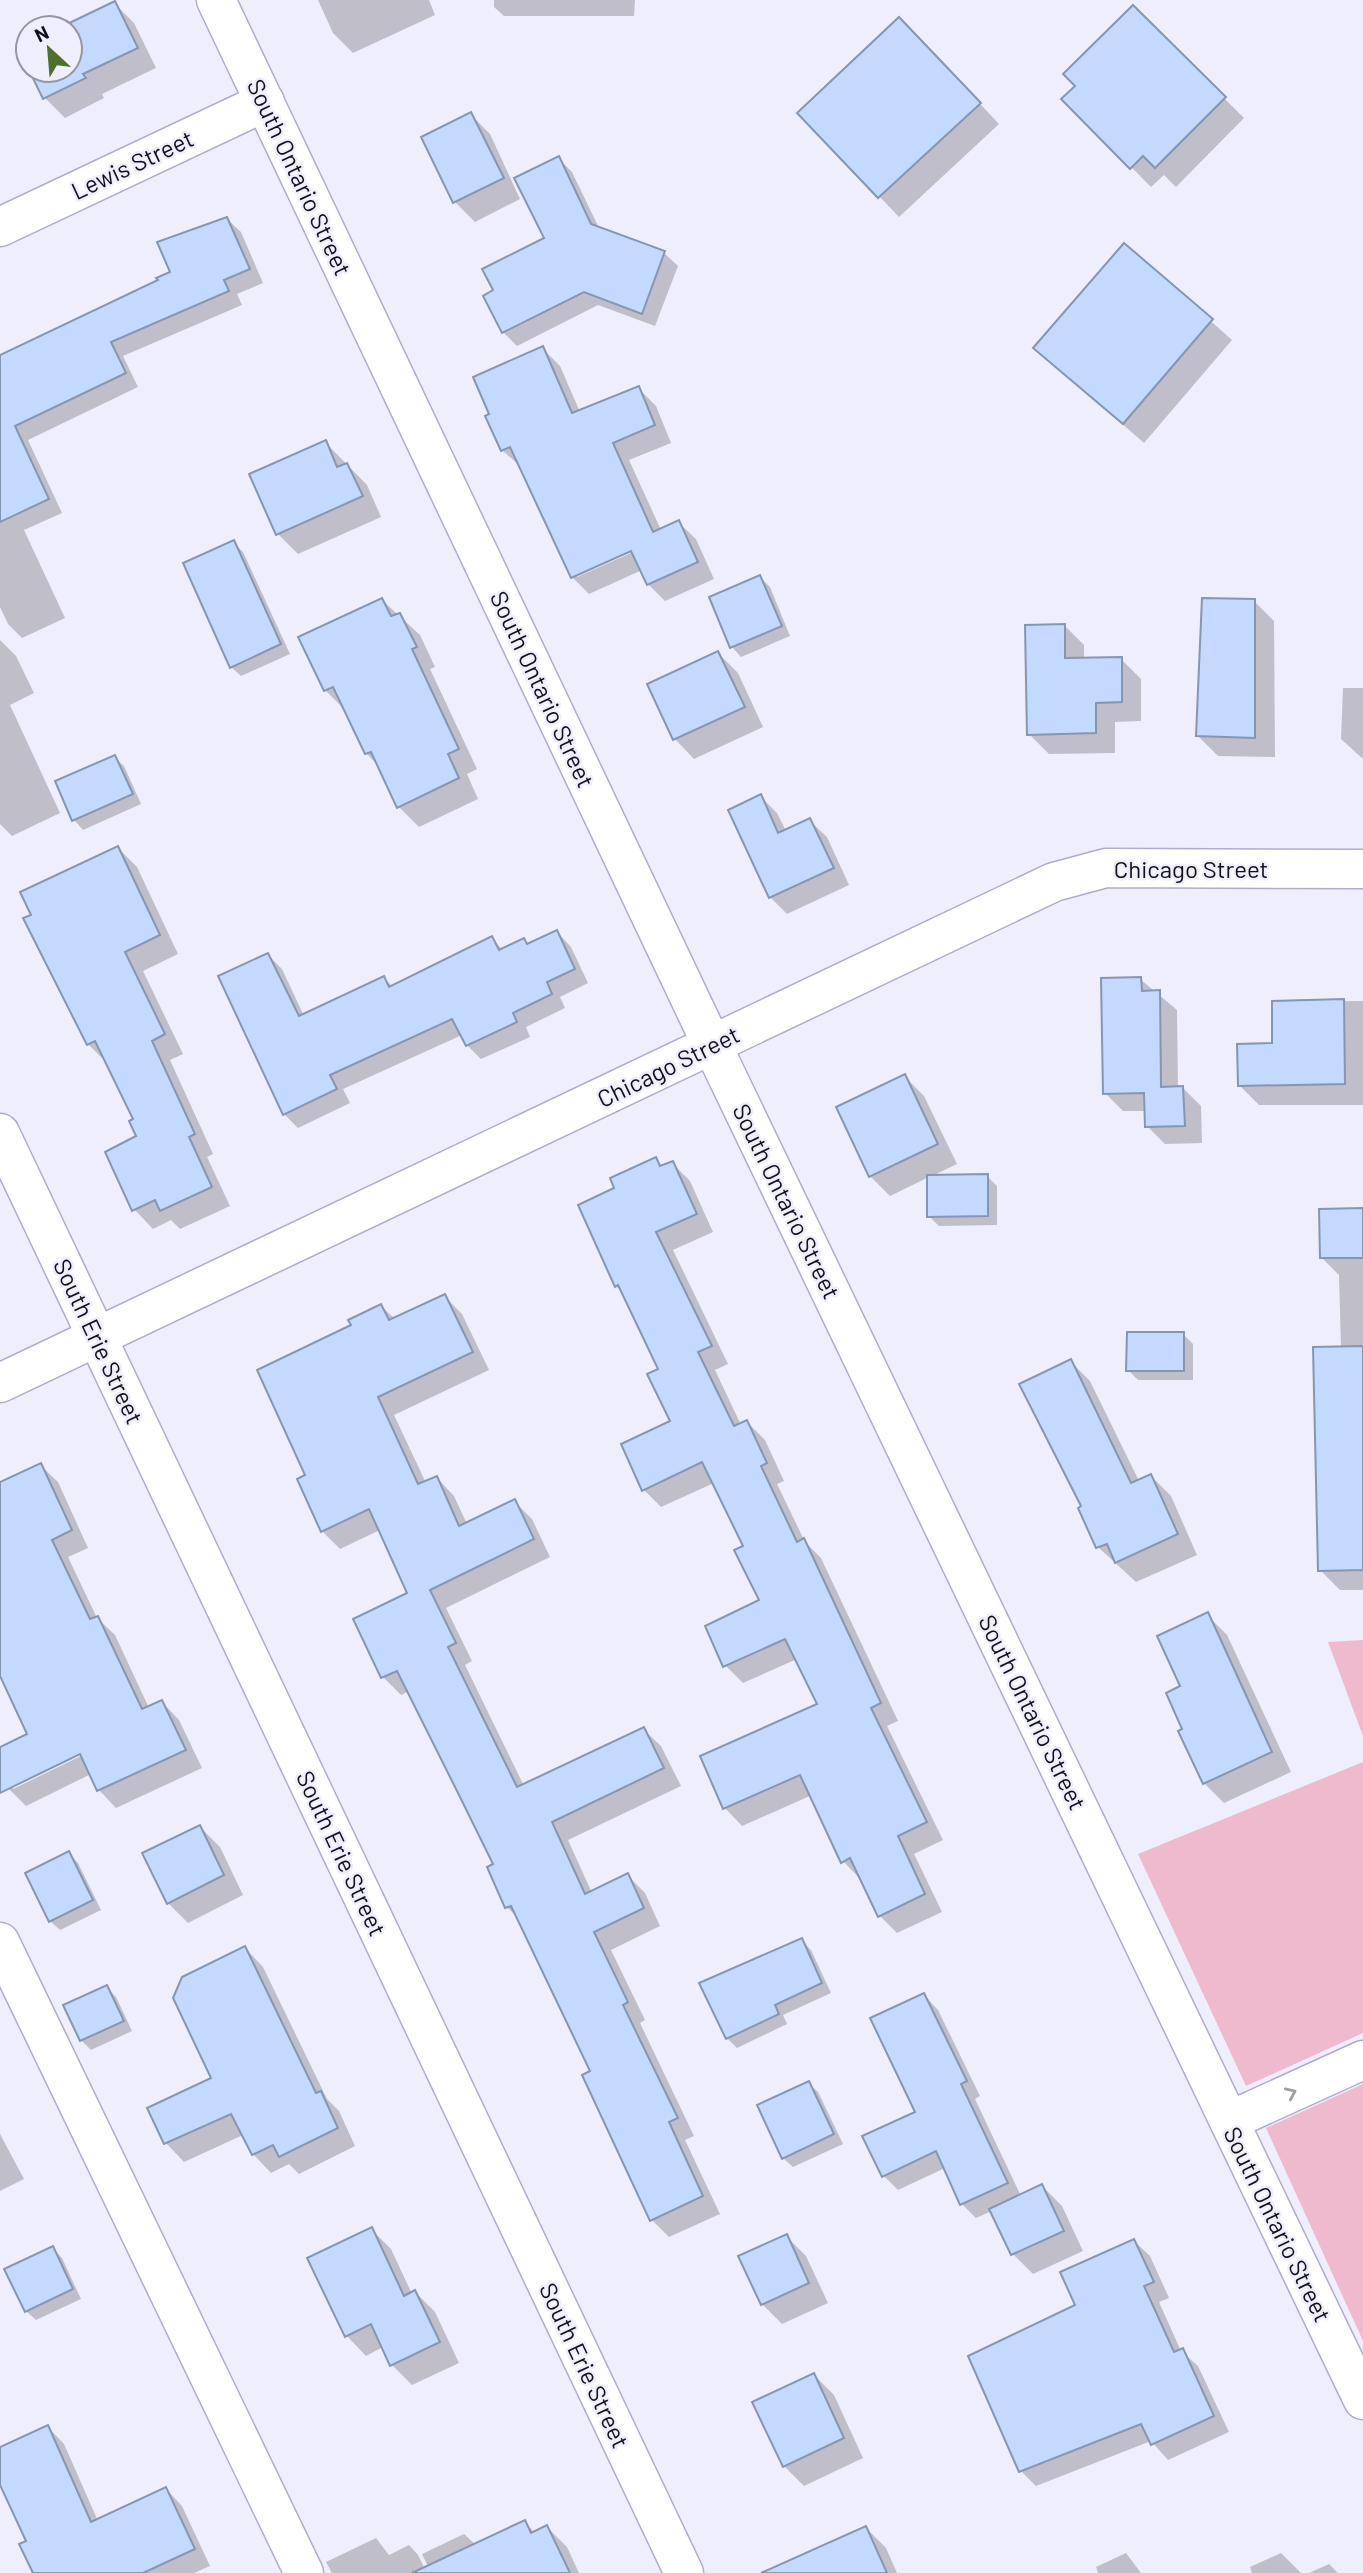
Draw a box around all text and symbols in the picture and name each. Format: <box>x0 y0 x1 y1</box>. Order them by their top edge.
north arrow <box>14 14 84 84</box>
text: N <box>31 20 52 46</box>
street label: South Ontario Street <box>242 74 358 280</box>
street label: Lewis Street <box>66 123 198 205</box>
street label: South Ontario Street <box>485 586 601 792</box>
street label: Chicago Street <box>1114 854 1268 883</box>
street label: Chicago Street <box>592 1019 744 1113</box>
street label: South Ontario Street <box>727 1099 847 1303</box>
street label: South Erie Street <box>48 1254 150 1428</box>
street label: South Ontario Street <box>973 1610 1093 1814</box>
street label: South Erie Street <box>291 1766 393 1940</box>
one-way arrow <box>1284 2087 1296 2101</box>
street label: South Ontario Street <box>1218 2122 1338 2326</box>
street label: South Erie Street <box>534 2278 636 2452</box>

